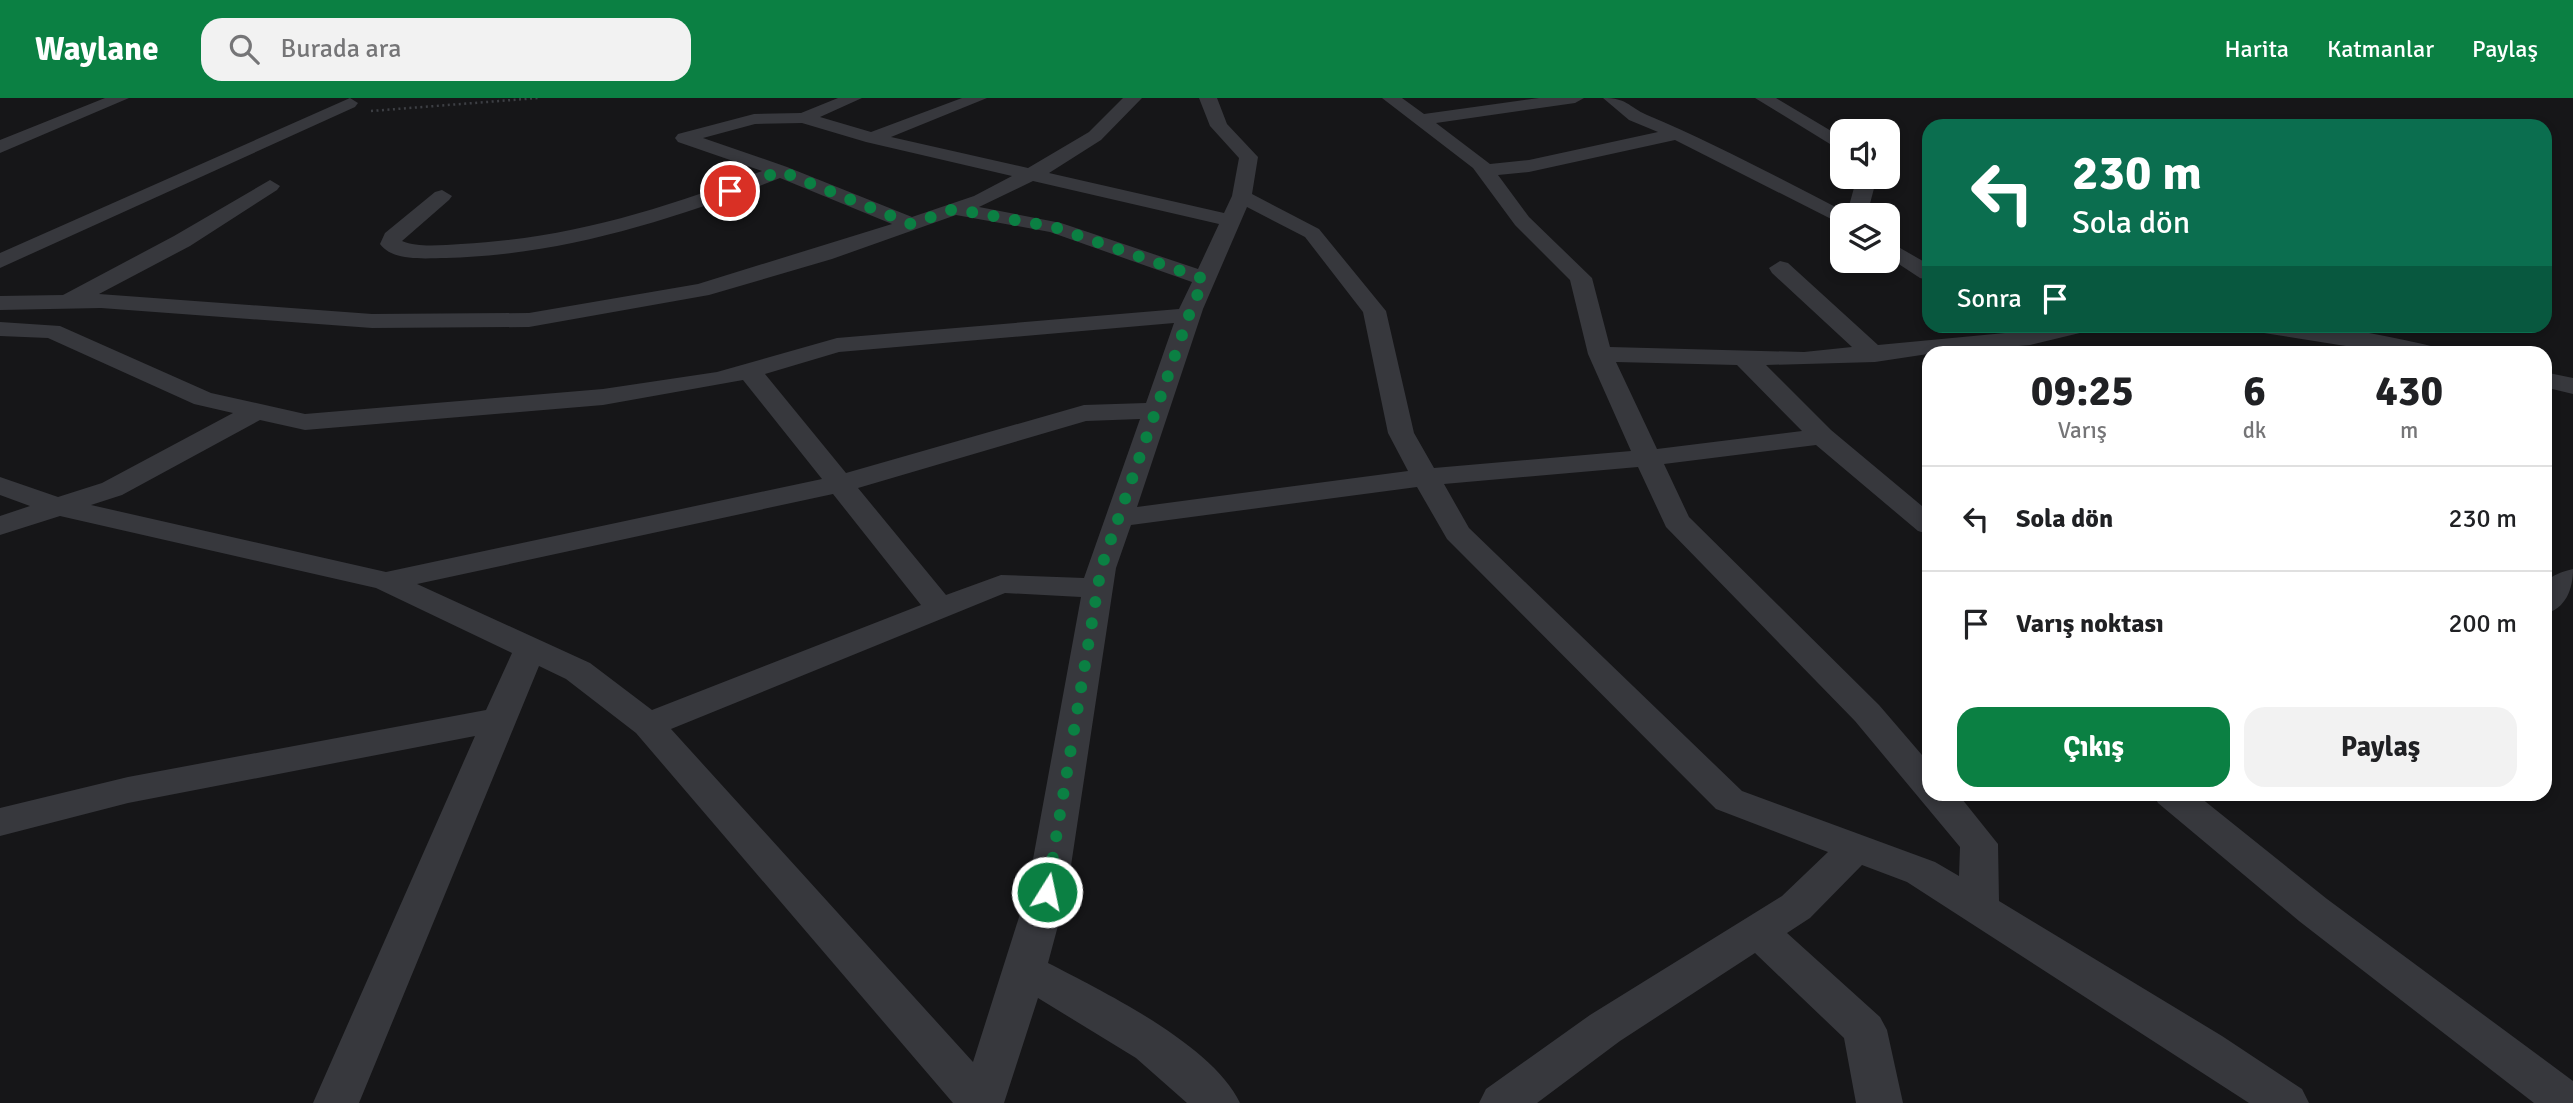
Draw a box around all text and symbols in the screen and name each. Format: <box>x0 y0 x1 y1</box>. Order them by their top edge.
search box <box>201 18 691 81</box>
text: Waylane <box>35 29 159 70</box>
icon: search <box>225 30 263 68</box>
text: Burada ara <box>281 33 401 65</box>
text: Harita <box>2224 34 2289 64</box>
text: Katmanlar <box>2327 34 2434 64</box>
text: Paylaş <box>2472 34 2538 64</box>
map controls <box>1830 119 1900 273</box>
button: sound <box>1830 119 1900 189</box>
text: 230 m <box>2072 143 2202 203</box>
icon: left <box>1957 147 2048 238</box>
pin <box>700 161 760 221</box>
icon: arrive <box>711 172 749 210</box>
button: layers <box>1830 203 1900 273</box>
text: Sola dön <box>2072 203 2190 242</box>
icon: arrive <box>2036 280 2074 318</box>
text: Sonra <box>1957 283 2022 315</box>
text: 09:25 <box>2031 366 2134 417</box>
text: 6 <box>2243 366 2266 417</box>
text: 430 <box>2375 366 2443 417</box>
text: Varış <box>2058 416 2107 445</box>
text: dk <box>2243 416 2266 445</box>
text: m <box>2400 416 2418 445</box>
icon: left <box>1957 500 1995 538</box>
text: Sola dön <box>2016 503 2113 535</box>
text: 230 m <box>2448 503 2517 535</box>
icon: arrive <box>1957 605 1995 643</box>
text: Varış noktası <box>2016 608 2164 640</box>
text: 200 m <box>2448 608 2517 640</box>
button: Çıkış <box>1957 707 2230 787</box>
button: Paylaş <box>2244 707 2517 787</box>
position arrow <box>1010 855 1084 929</box>

